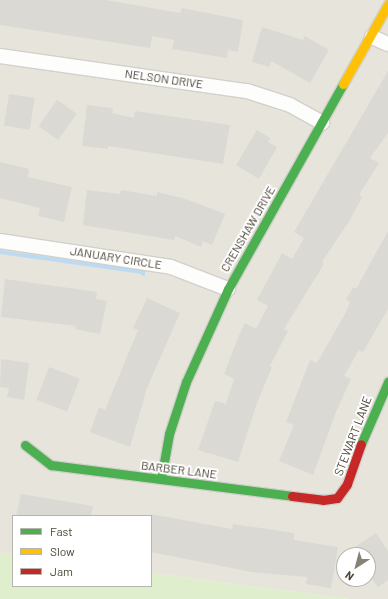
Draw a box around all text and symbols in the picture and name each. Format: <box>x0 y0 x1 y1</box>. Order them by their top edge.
street label: NELSON DRIVE <box>124 66 204 92</box>
street label: CRENSHAW DRIVE <box>218 184 278 274</box>
street label: JANUARY CIRCLE <box>69 244 163 272</box>
street label: STEWART LANE <box>331 394 375 478</box>
street label: BARBER LANE <box>140 458 218 482</box>
legend <box>12 515 152 587</box>
text: Fast <box>50 524 73 538</box>
text: Slow <box>50 544 75 558</box>
north arrow <box>336 547 376 587</box>
text: Jam <box>50 564 73 578</box>
text: N <box>342 569 356 584</box>

